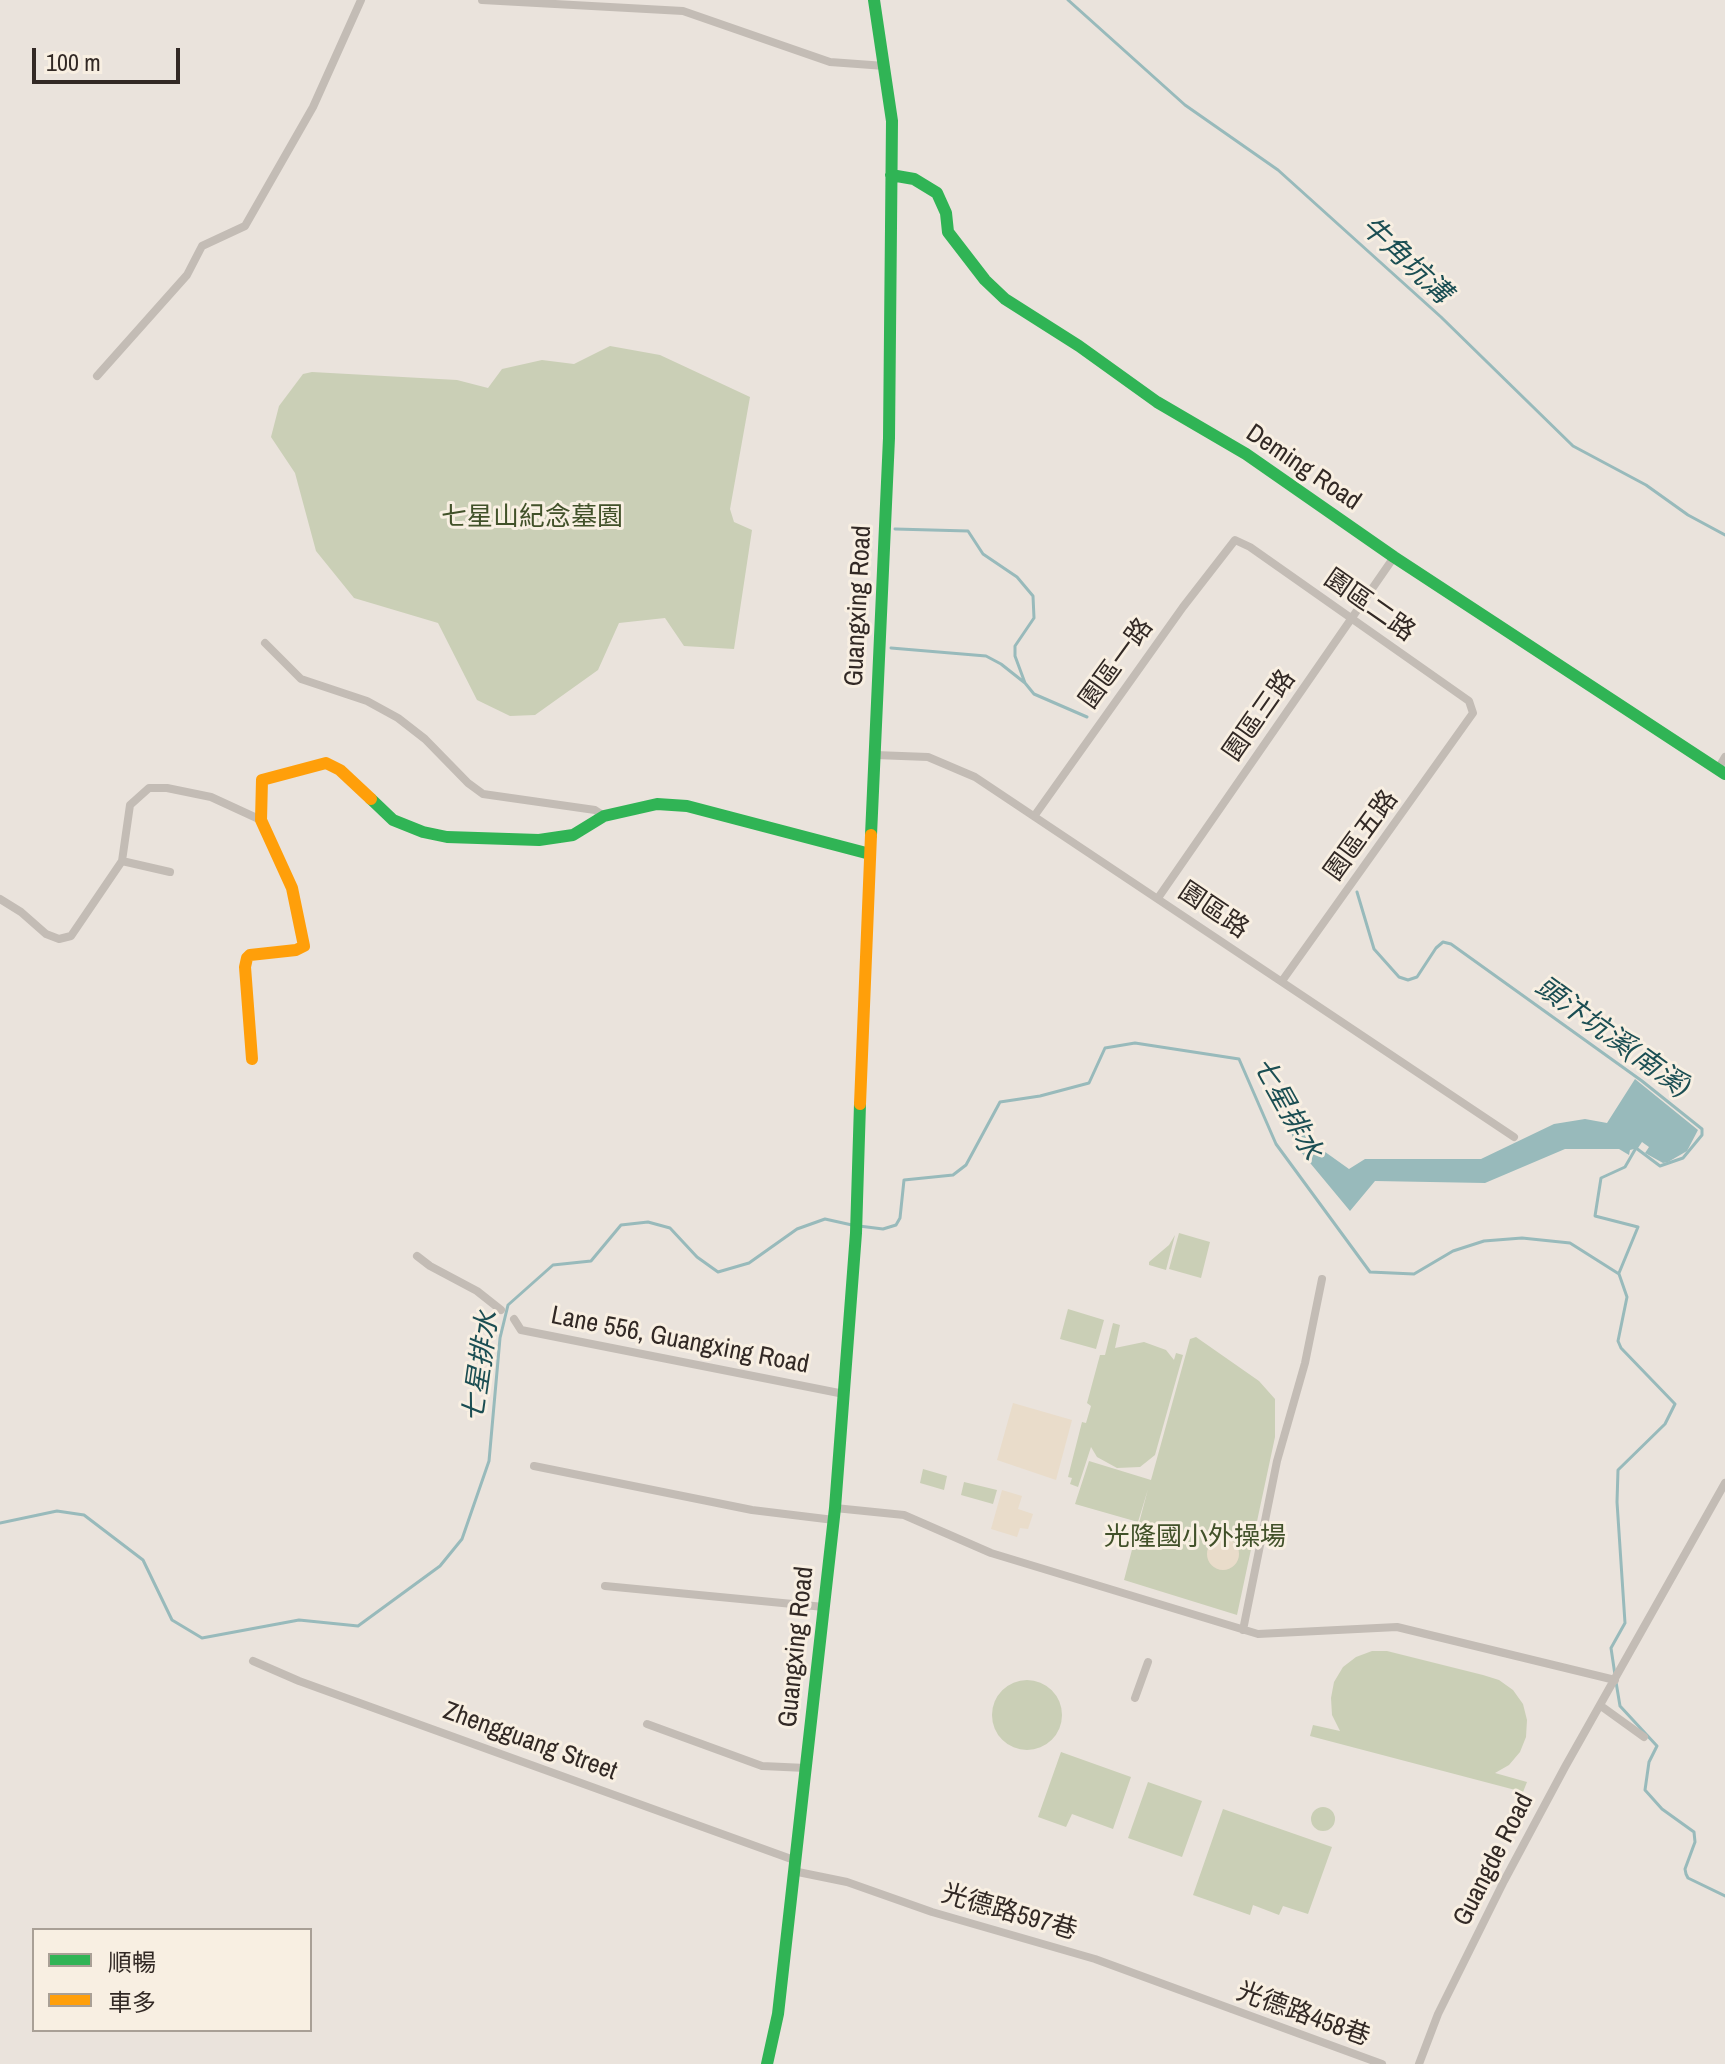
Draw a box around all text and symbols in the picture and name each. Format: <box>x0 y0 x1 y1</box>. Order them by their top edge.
scale bar <box>36 32 184 82</box>
text: 100 m <box>46 46 101 78</box>
water label: 牛角坑溝 <box>1353 211 1457 311</box>
street label: Deming Road <box>1240 418 1366 518</box>
park label: 七星山紀念墓園 <box>441 502 623 534</box>
street label: Guangxing Road <box>839 525 879 687</box>
street label: 園區二路 <box>1317 563 1421 649</box>
street label: 園區一路 <box>1074 613 1160 715</box>
street label: 園區三路 <box>1217 664 1303 768</box>
street label: 園區五路 <box>1319 785 1405 887</box>
street label: 園區路 <box>1172 876 1254 946</box>
water label: 頭汴坑溪(南溪) <box>1528 971 1696 1105</box>
water label: 七星排水 <box>1244 1052 1328 1166</box>
street label: Lane 556, Guangxing Road <box>548 1301 812 1381</box>
water label: 七星排水 <box>458 1309 506 1425</box>
park label: 光隆國小外操場 <box>1104 1522 1286 1554</box>
street label: Guangxing Road <box>773 1565 821 1729</box>
street label: Zhengguang Street <box>439 1696 621 1788</box>
street label: Guangde Road <box>1447 1788 1541 1932</box>
street label: 光德路597巷 <box>938 1879 1080 1947</box>
legend <box>32 1928 312 2032</box>
text: 順暢 <box>108 1946 156 1978</box>
street label: 光德路458巷 <box>1232 1976 1374 2054</box>
text: 車多 <box>108 1986 156 2018</box>

